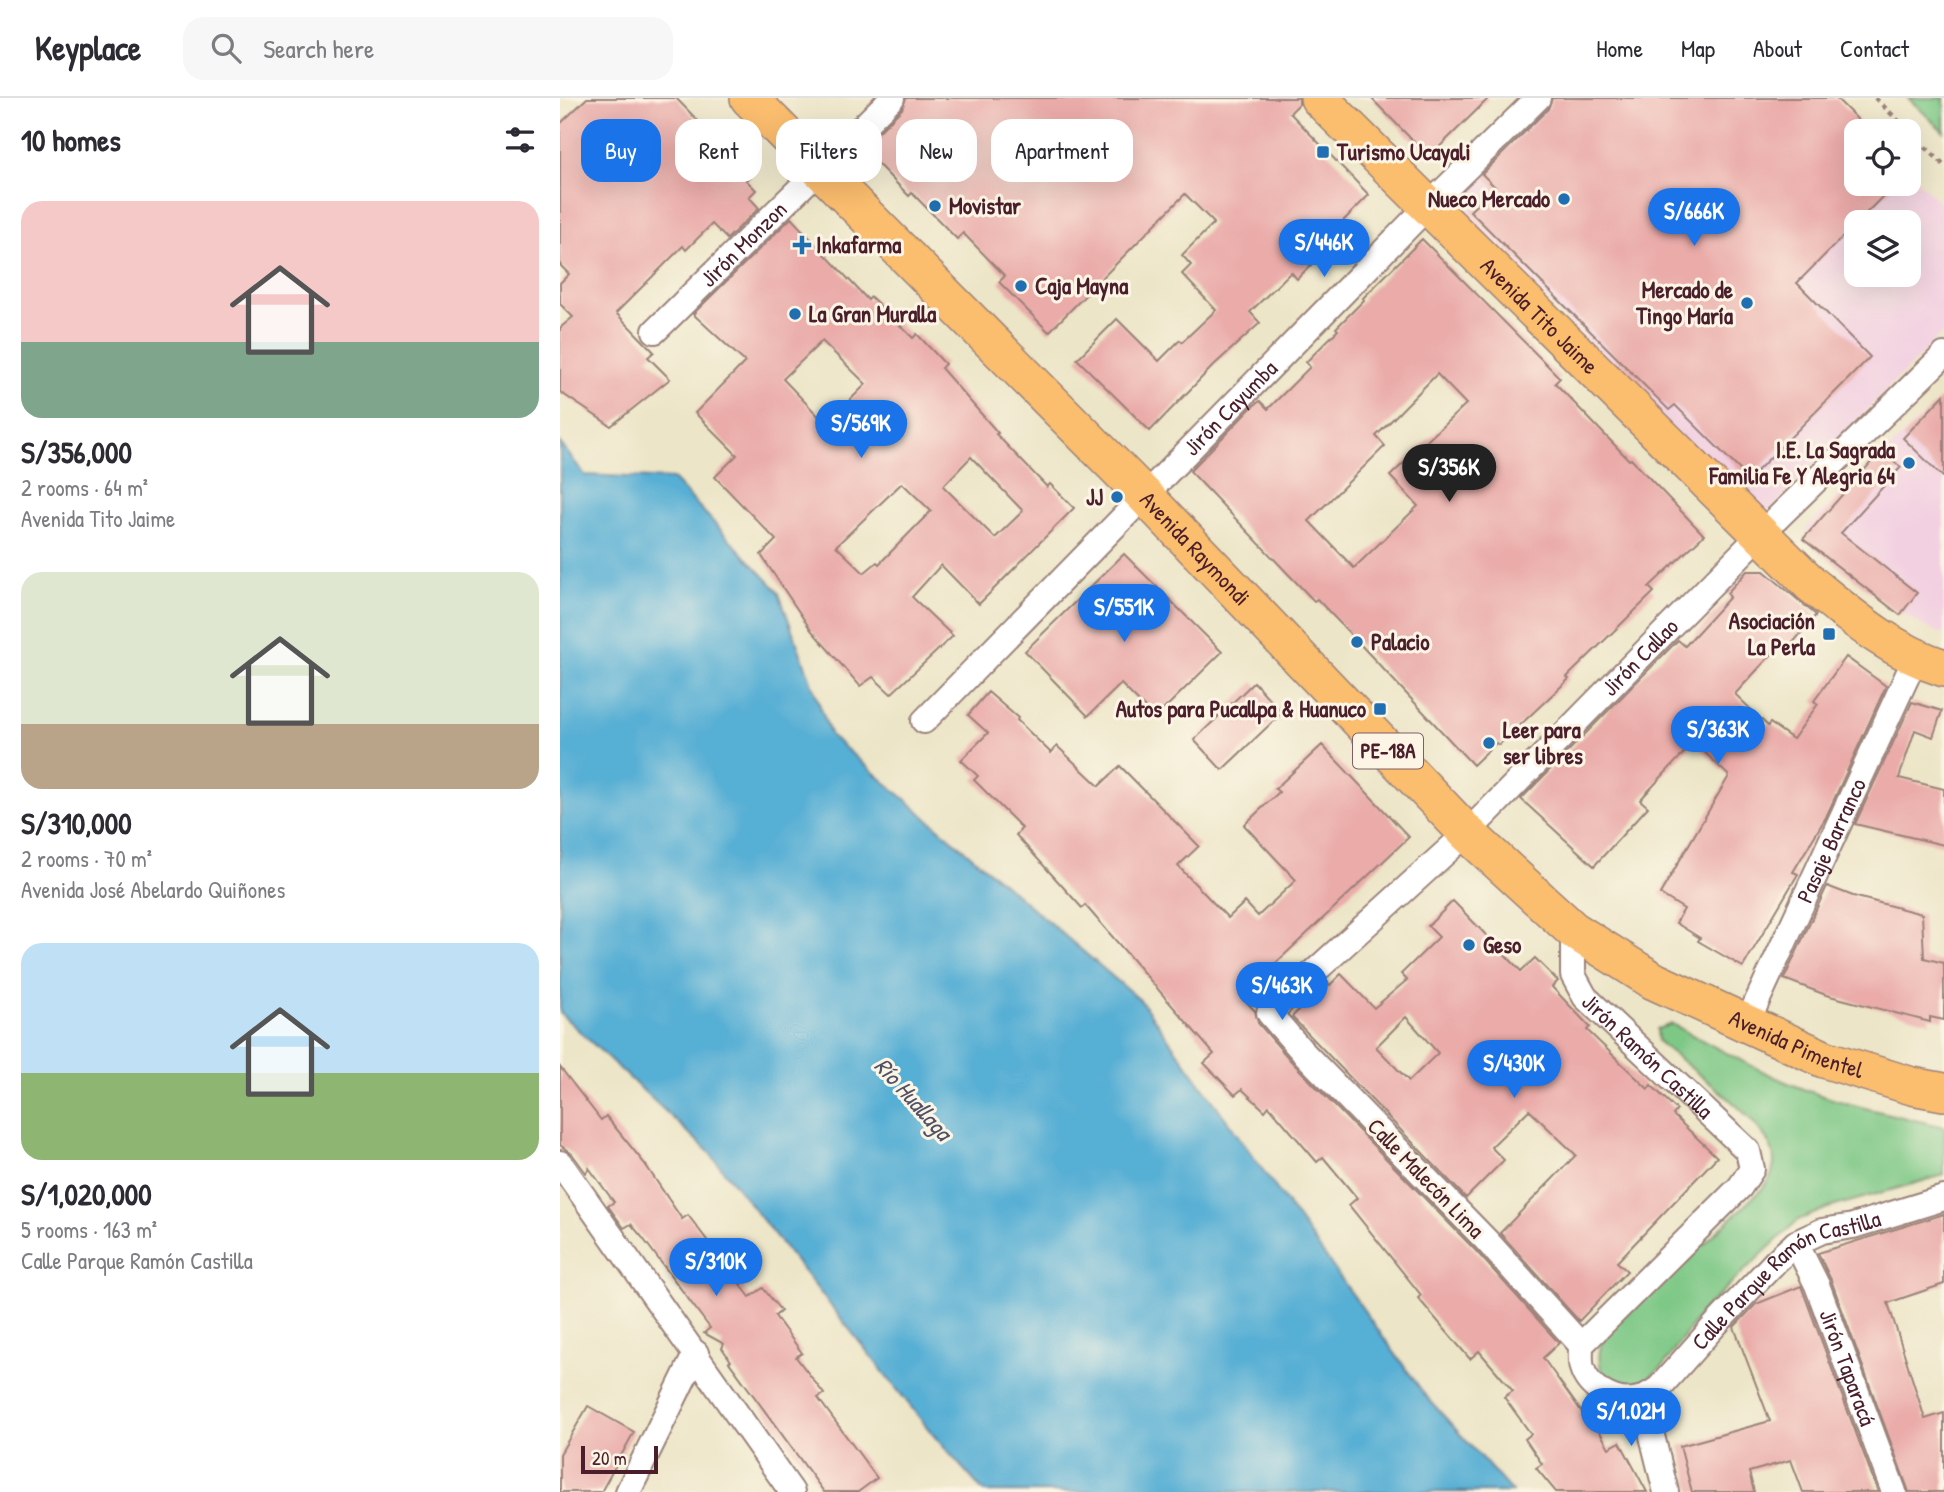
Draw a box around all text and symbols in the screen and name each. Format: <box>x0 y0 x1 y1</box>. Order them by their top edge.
search box <box>183 17 673 80</box>
text: Keyplace <box>35 26 141 70</box>
icon: search <box>207 29 245 67</box>
text: Search here <box>263 31 374 66</box>
text: Home <box>1596 32 1643 64</box>
text: Map <box>1681 32 1715 64</box>
text: About <box>1753 32 1802 64</box>
text: Contact <box>1840 32 1909 64</box>
chip: Buy <box>581 119 661 182</box>
chip: Rent <box>675 119 762 182</box>
chip: Filters <box>776 119 882 182</box>
chip: New <box>896 119 977 182</box>
chip: Apartment <box>991 119 1133 182</box>
map controls <box>1844 119 1921 287</box>
button: locate <box>1844 119 1921 196</box>
text: 10 homes <box>21 120 121 160</box>
icon: filters <box>501 121 539 159</box>
place label: Turismo Ucayali <box>1336 136 1471 168</box>
marker: Turismo Ucayali <box>1315 144 1331 160</box>
place label: Nueco Mercado <box>1428 183 1551 214</box>
pin: S/666K <box>1637 188 1751 248</box>
place label: Movistar <box>949 190 1021 221</box>
marker: Nueco Mercado <box>1556 191 1572 207</box>
street label: Jirón Monzon <box>693 194 793 293</box>
text: S/666K <box>1664 195 1724 226</box>
marker: Movistar <box>927 198 943 214</box>
button: layers <box>1844 210 1921 287</box>
pin: S/446K <box>1267 220 1381 279</box>
text: S/446K <box>1295 226 1353 257</box>
place label: Inkafarma <box>816 229 901 260</box>
marker: Inkafarma <box>794 237 810 253</box>
icon: home <box>217 247 343 373</box>
street label: Avenida Tito Jaime <box>1474 250 1606 381</box>
place label: Caja Mayna <box>1035 270 1128 302</box>
place label: Mercado de Tingo María <box>1635 274 1734 332</box>
marker: Caja Mayna <box>1013 278 1029 294</box>
marker: Mercado de Tingo María <box>1739 295 1755 311</box>
place label: La Gran Muralla <box>809 298 936 329</box>
marker: La Gran Muralla <box>787 306 803 322</box>
street label: Jirón Cayumba <box>1176 353 1284 462</box>
pin: S/569K <box>804 400 918 460</box>
text: S/569K <box>831 407 891 438</box>
text: S/356,000 <box>21 432 132 472</box>
place label: I.E. La Sagrada Familia Fe Y Alegria 64 <box>1709 434 1895 492</box>
pin: S/356K <box>1392 444 1506 504</box>
text: S/356K <box>1418 451 1480 482</box>
marker: I.E. La Sagrada Familia Fe Y Alegria 64 <box>1901 455 1917 471</box>
text: 2 rooms · 64 m² <box>21 472 148 503</box>
place label: JJ <box>1086 481 1103 512</box>
street label: Avenida Raymondi <box>1133 484 1258 612</box>
marker: JJ <box>1109 489 1125 505</box>
text: Avenida Tito Jaime <box>21 503 175 534</box>
pin: S/551K <box>1067 584 1181 644</box>
text: S/551K <box>1094 591 1154 622</box>
place label: Asociación La Perla <box>1729 605 1815 662</box>
street label: Jirón Callao <box>1594 611 1685 702</box>
icon: home <box>217 618 343 744</box>
place label: Palacio <box>1371 626 1430 657</box>
marker: Asociación La Perla <box>1821 626 1837 642</box>
marker: Palacio <box>1349 634 1365 650</box>
place label: Autos para Pucallpa & Huanuco <box>1116 693 1367 725</box>
marker: Autos para Pucallpa & Huanuco <box>1372 701 1388 717</box>
pin: S/363K <box>1661 706 1775 766</box>
text: S/363K <box>1687 713 1749 744</box>
place label: Leer para ser libres <box>1503 714 1583 771</box>
road number: PE-18A <box>1353 734 1423 768</box>
marker: Leer para ser libres <box>1481 735 1497 751</box>
street label: Pasaje Barranco <box>1789 773 1873 908</box>
text: S/310,000 <box>21 803 132 843</box>
text: 2 rooms · 70 m² <box>21 843 152 874</box>
text: Avenida José Abelardo Quiñones <box>21 874 285 905</box>
place label: Geso <box>1483 929 1522 960</box>
marker: Geso <box>1461 937 1477 953</box>
pin: S/463K <box>1225 962 1339 1022</box>
text: S/463K <box>1252 969 1312 1000</box>
street label: Jirón Ramón Castilla <box>1575 986 1720 1125</box>
icon: home <box>217 989 343 1115</box>
street label: Avenida Pimentel <box>1725 1002 1868 1085</box>
pin: S/430K <box>1457 1040 1571 1100</box>
text: S/430K <box>1483 1047 1545 1078</box>
water label: Río Huallaga <box>867 1050 961 1149</box>
street label: Calle Malecón Lima <box>1361 1111 1492 1245</box>
text: S/1,020,000 <box>21 1174 152 1214</box>
street label: Calle Parque Ramón Castilla <box>1684 1202 1884 1356</box>
text: 5 rooms · 163 m² <box>21 1214 157 1245</box>
pin: S/310K <box>659 1238 773 1298</box>
text: Calle Parque Ramón Castilla <box>21 1245 253 1276</box>
text: S/310K <box>685 1245 747 1276</box>
street label: Jirón Taparacá <box>1812 1305 1884 1430</box>
pin: S/1.02M <box>1566 1388 1696 1448</box>
text: S/1.02M <box>1597 1395 1665 1426</box>
scale bar <box>581 1443 658 1475</box>
text: 20 m <box>592 1445 627 1471</box>

